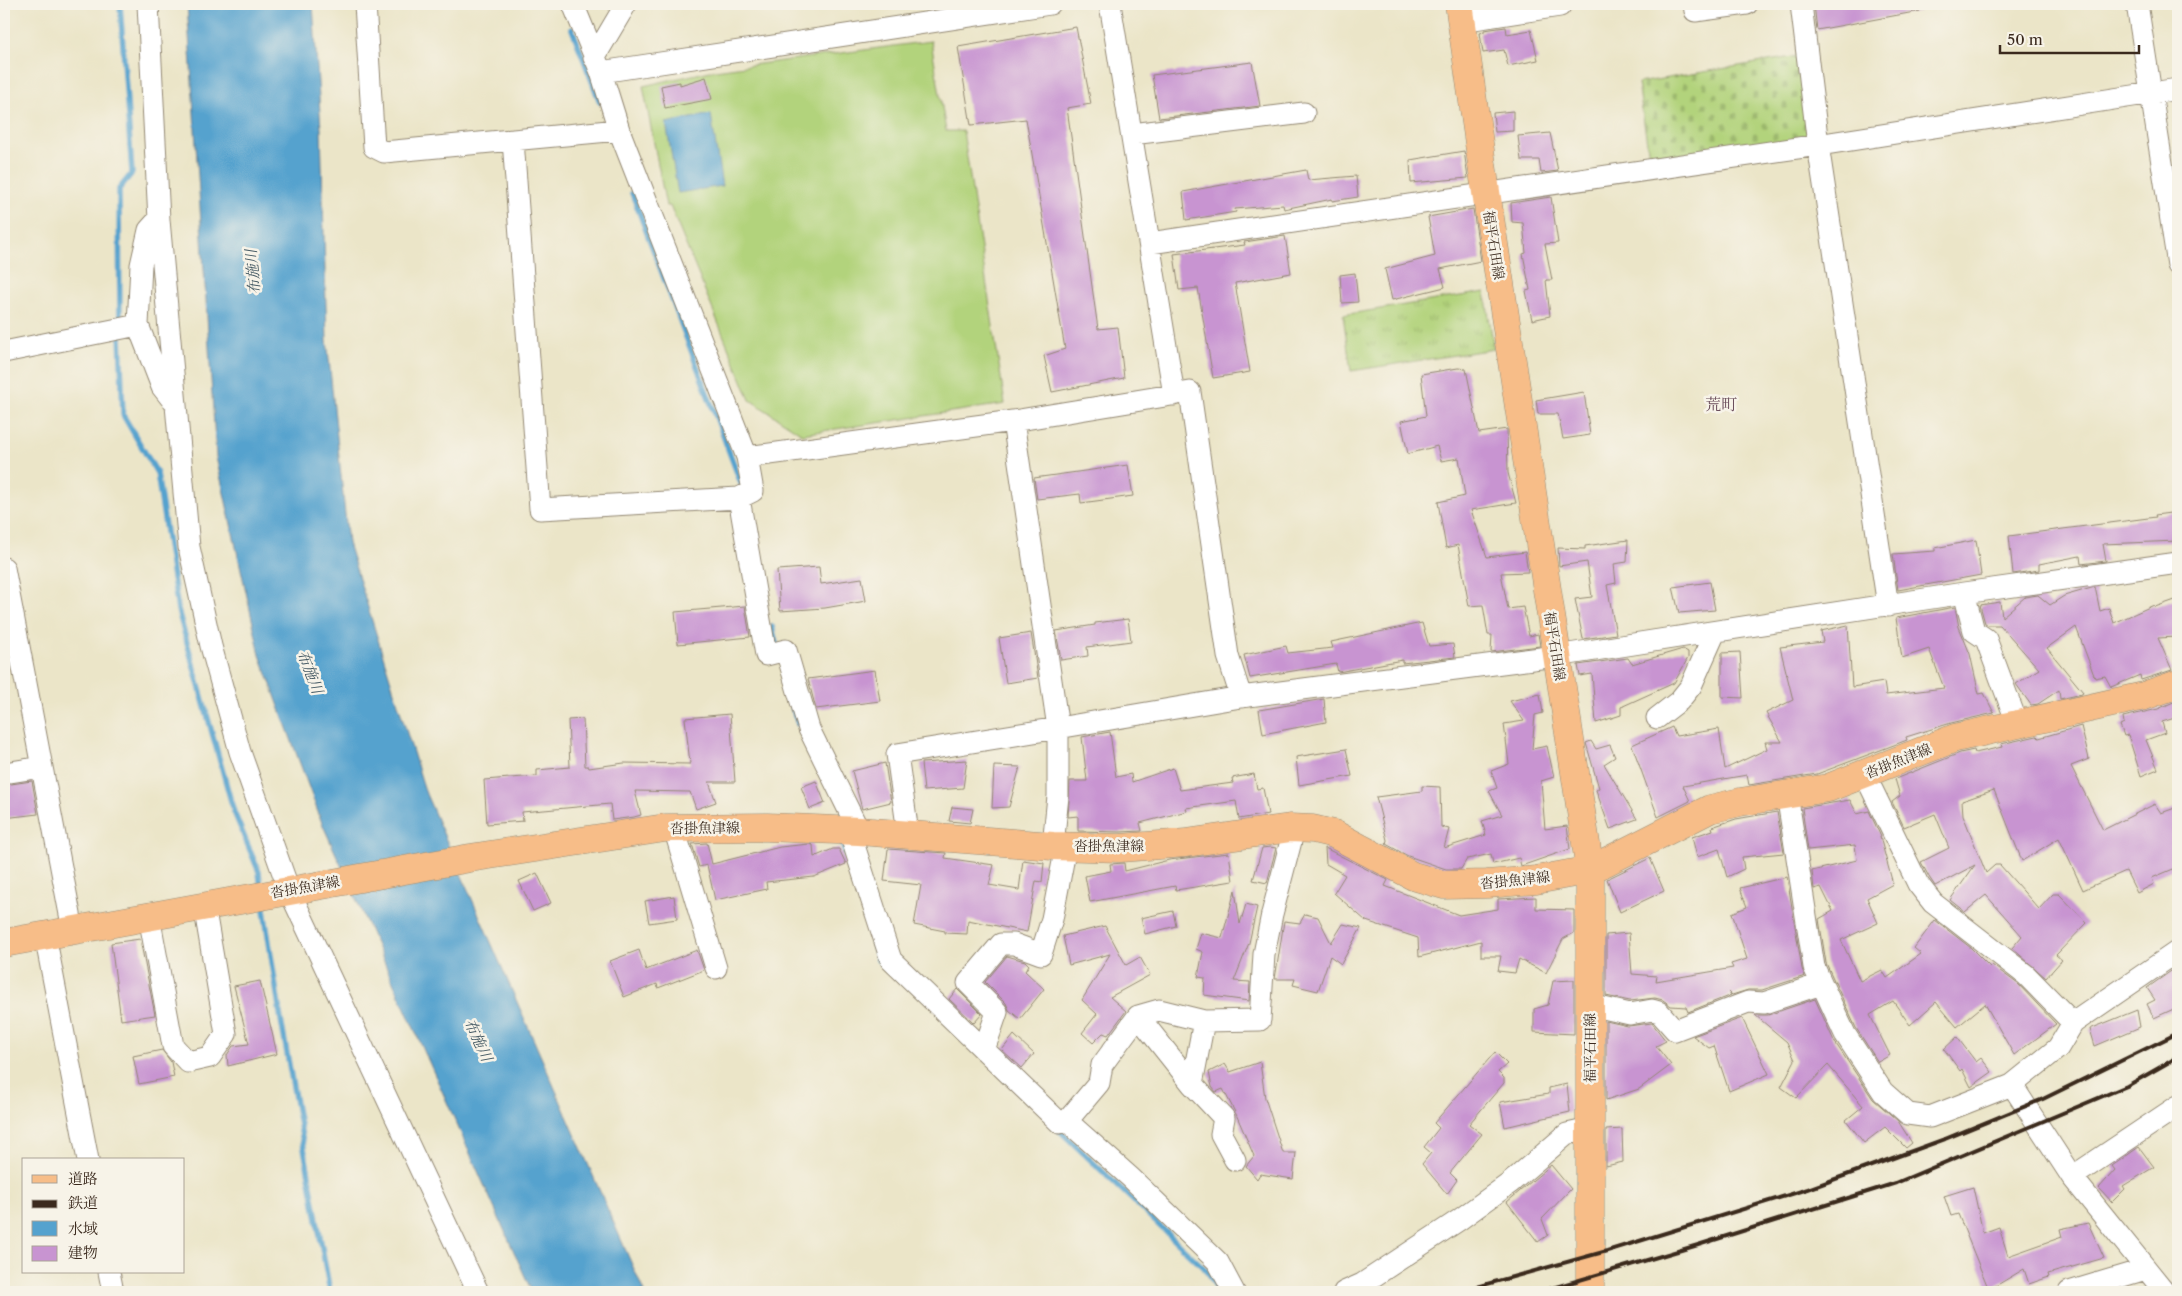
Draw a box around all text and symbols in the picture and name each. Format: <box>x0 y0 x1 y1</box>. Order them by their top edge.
scale bar <box>2000 22 2138 54</box>
text: 50 m <box>2007 30 2043 49</box>
street label: 福平石田線 <box>1480 209 1508 281</box>
water label: 布施川 <box>241 247 264 295</box>
district label: 荒町 <box>1705 394 1737 414</box>
street label: 福平石田線 <box>1541 610 1569 682</box>
water label: 布施川 <box>294 647 328 698</box>
street label: 沓掛魚津線 <box>1862 740 1934 782</box>
street label: 沓掛魚津線 <box>670 818 740 838</box>
street label: 沓掛魚津線 <box>1074 837 1144 855</box>
street label: 沓掛魚津線 <box>1479 867 1551 893</box>
street label: 沓掛魚津線 <box>269 872 341 902</box>
street label: 福平石田線 <box>1581 1013 1599 1083</box>
water label: 布施川 <box>460 1015 497 1066</box>
legend <box>22 1158 185 1274</box>
text: 道路 <box>68 1169 98 1188</box>
text: 鉄道 <box>68 1193 98 1212</box>
text: 水域 <box>68 1219 98 1238</box>
text: 建物 <box>68 1243 98 1262</box>

